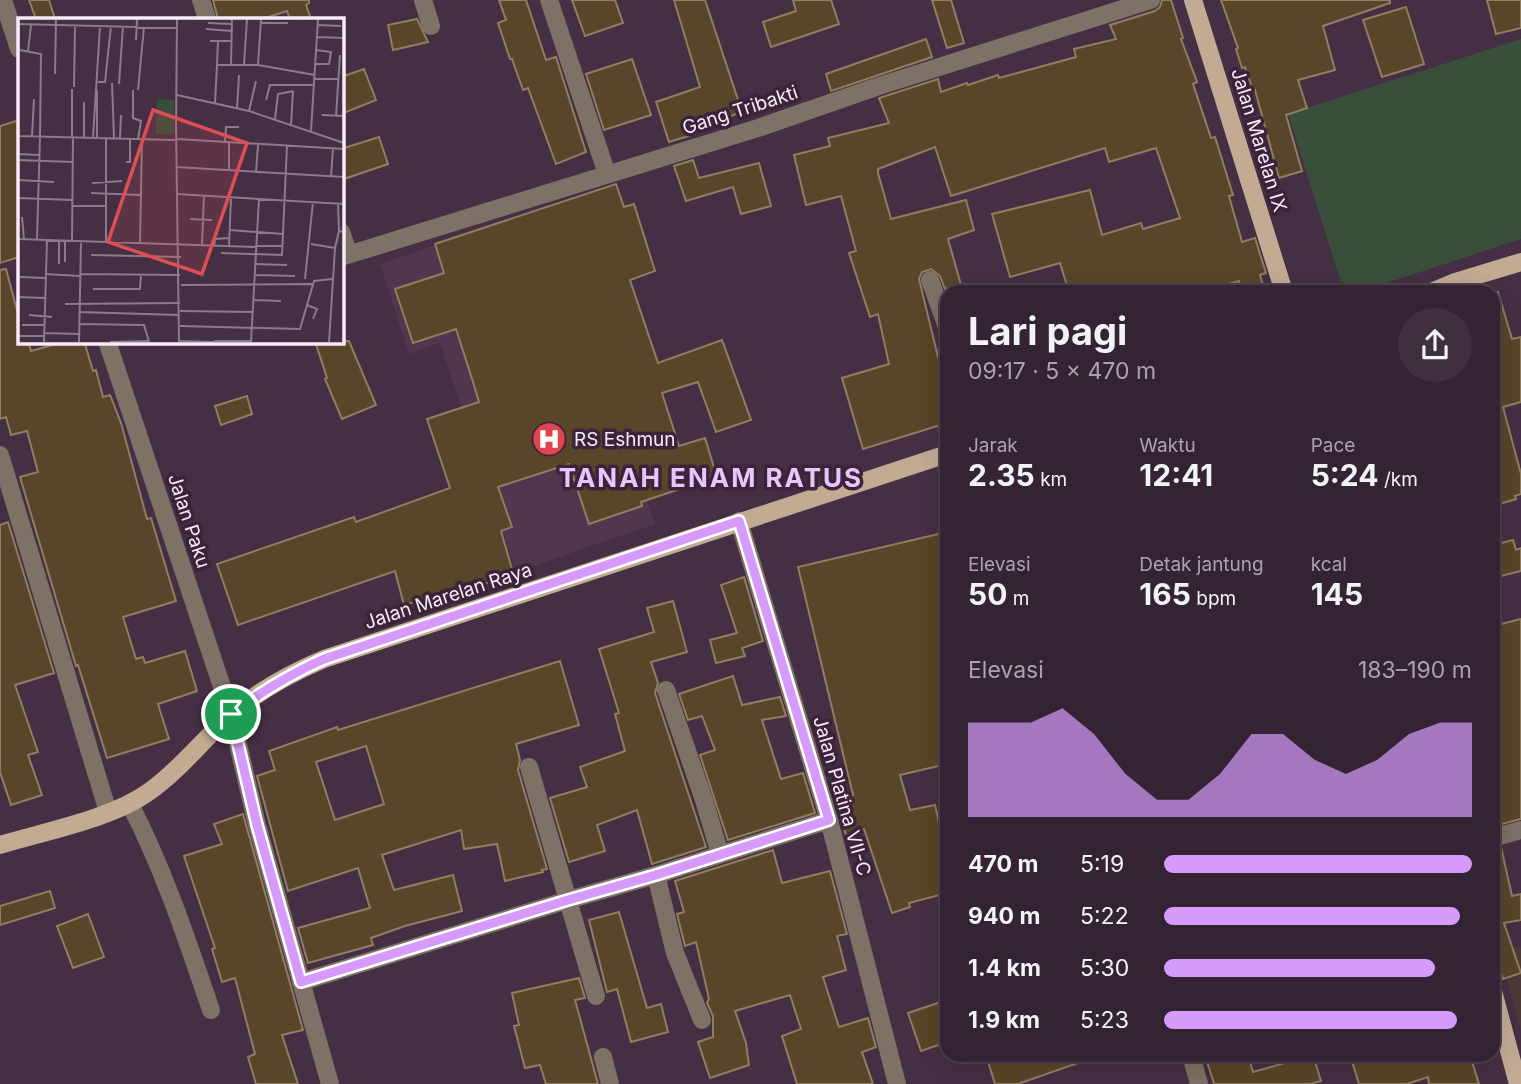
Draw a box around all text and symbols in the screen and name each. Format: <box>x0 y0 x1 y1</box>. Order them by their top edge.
inset map <box>18 18 343 343</box>
street label: Jalan Marelan IX <box>1226 65 1292 215</box>
street label: Gang Tribakti <box>679 81 801 139</box>
text: Lari pagi <box>968 308 1127 354</box>
button: share <box>1398 308 1472 382</box>
text: 09:17 · 5 × 470 m <box>968 357 1156 385</box>
hospital icon: RS Eshmun <box>530 420 568 458</box>
place label: RS Eshmun <box>574 428 676 451</box>
text: Jarak <box>968 434 1018 457</box>
text: Waktu <box>1139 434 1196 457</box>
text: Pace <box>1311 434 1355 457</box>
text: 2.35 <box>968 457 1035 493</box>
text: 12:41 <box>1139 457 1213 493</box>
text: 5:24 <box>1311 457 1379 493</box>
district label: TANAH ENAM RATUS <box>559 462 863 493</box>
text: km <box>1035 468 1067 491</box>
text: /km <box>1379 468 1418 491</box>
street label: Jalan Paku <box>163 471 215 571</box>
text: Elevasi <box>968 553 1031 576</box>
text: Detak jantung <box>1139 553 1264 576</box>
text: kcal <box>1311 553 1347 576</box>
street label: Jalan Marelan Raya <box>361 558 535 634</box>
text: 50 <box>968 576 1007 612</box>
text: 165 <box>1139 576 1191 612</box>
text: 145 <box>1311 576 1363 612</box>
text: m <box>1007 587 1029 610</box>
text: bpm <box>1191 587 1236 610</box>
text: Elevasi <box>968 656 1044 684</box>
text: 183–190 m <box>1358 656 1472 684</box>
pin <box>201 684 261 744</box>
icon: arrive <box>212 695 250 733</box>
street label: Jalan Platina VII-C <box>808 714 876 878</box>
text: 470 m <box>968 850 1039 878</box>
text: 5:19 <box>1080 850 1124 878</box>
text: 940 m <box>968 902 1040 930</box>
text: 5:22 <box>1080 902 1129 930</box>
text: 1.4 km <box>968 954 1041 982</box>
text: 5:30 <box>1080 954 1129 982</box>
text: 1.9 km <box>968 1006 1040 1034</box>
text: 5:23 <box>1080 1006 1129 1034</box>

